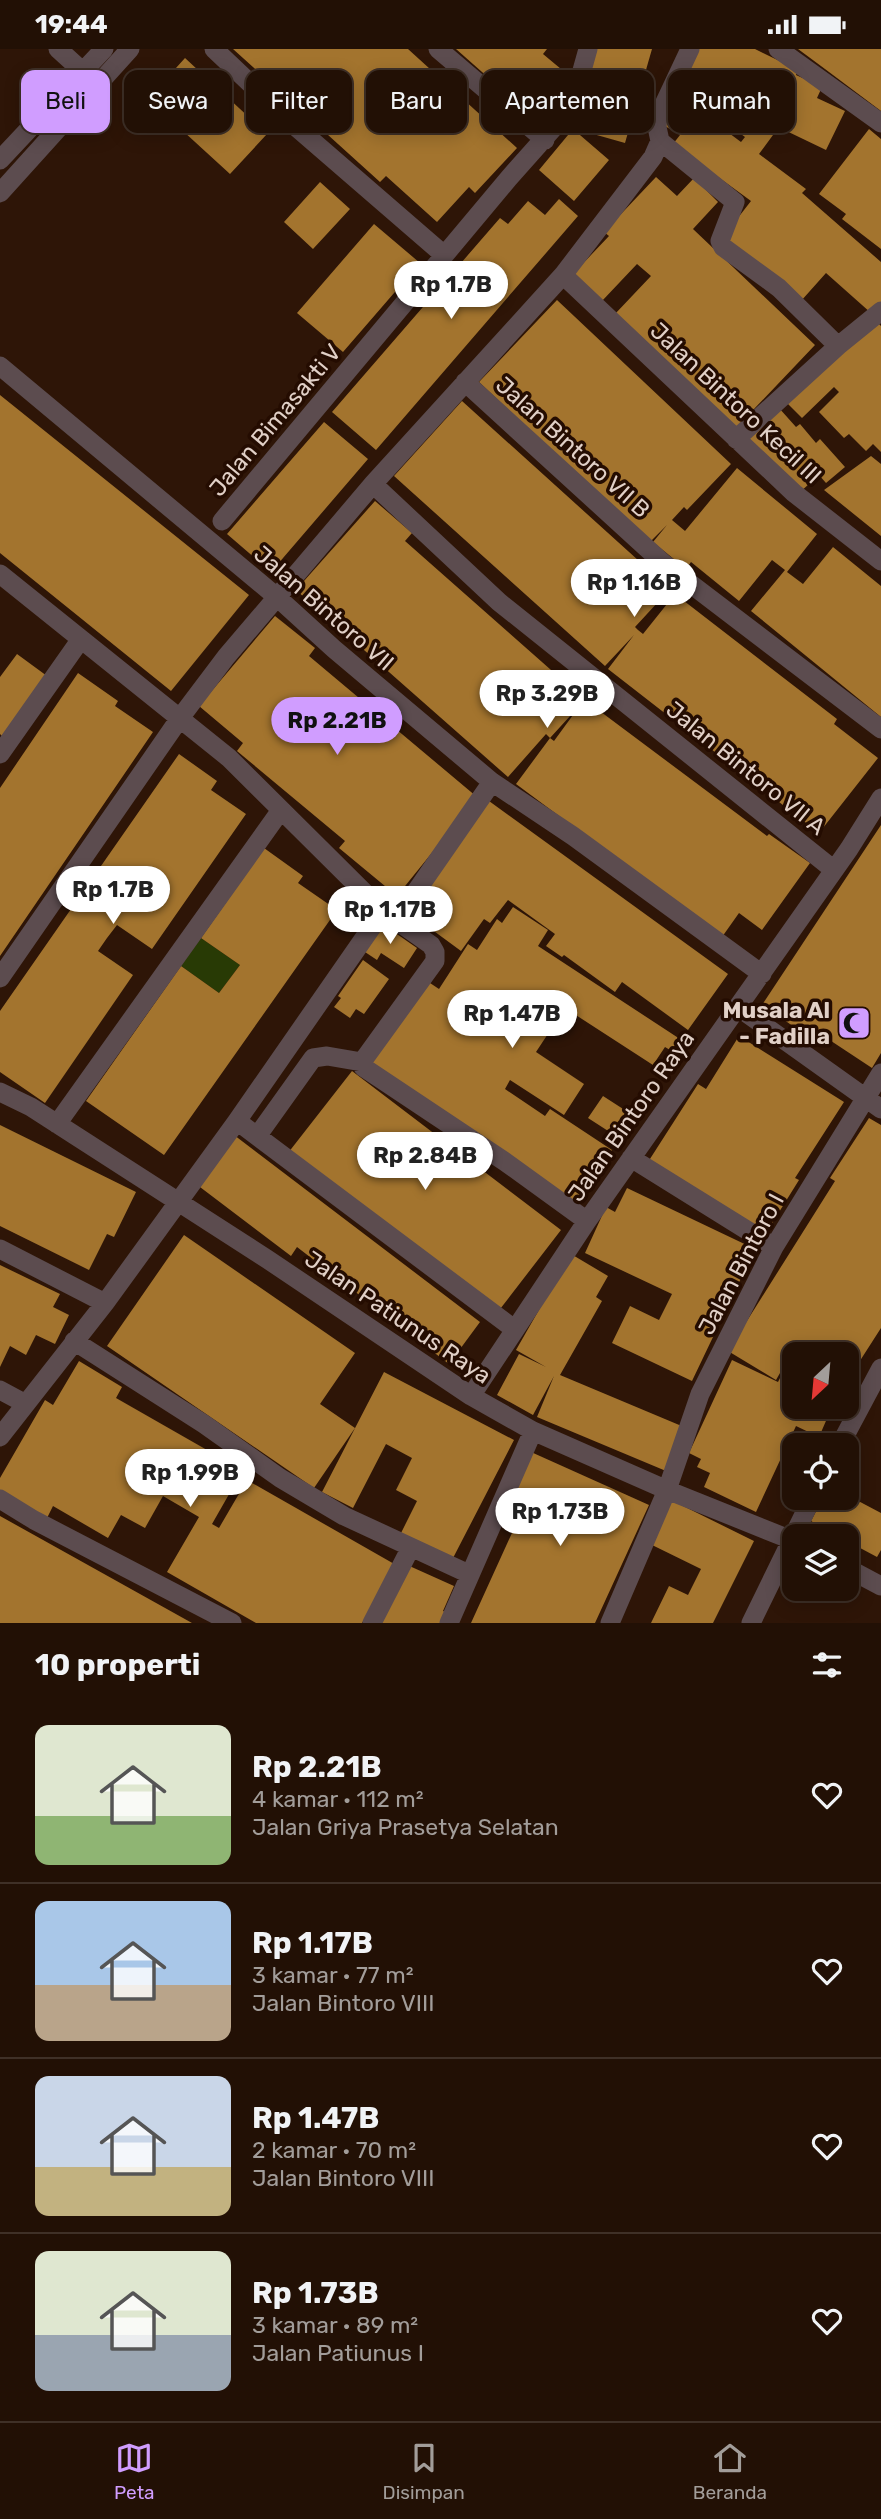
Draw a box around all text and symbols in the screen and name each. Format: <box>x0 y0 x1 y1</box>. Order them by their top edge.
text: 19:44 <box>35 9 108 40</box>
chip: Beli <box>21 70 110 133</box>
chip: Sewa <box>124 70 232 133</box>
chip: Filter <box>246 70 352 133</box>
chip: Baru <box>366 70 467 133</box>
chip: Apartemen <box>481 70 654 133</box>
chip: Rumah <box>668 70 795 133</box>
pin: Rp 1.7B <box>386 261 516 321</box>
text: Rp 1.7B <box>410 270 492 298</box>
street label: Jalan Bintoro Kecil III <box>645 316 827 490</box>
street label: Jalan Bimasakti V <box>203 338 347 502</box>
street label: Jalan Bintoro VII B <box>490 371 656 523</box>
street label: Jalan Bintoro VII <box>248 540 400 676</box>
pin: Rp 1.16B <box>562 559 706 619</box>
text: Rp 1.16B <box>587 568 681 596</box>
pin: Rp 3.29B <box>475 671 619 730</box>
text: Rp 3.29B <box>496 679 598 707</box>
street label: Jalan Bintoro VII A <box>661 695 831 841</box>
pin: Rp 2.21B <box>265 697 409 757</box>
text: Rp 2.21B <box>287 706 387 734</box>
pin: Rp 1.7B <box>48 867 178 926</box>
text: Rp 1.7B <box>72 875 154 903</box>
pin: Rp 1.17B <box>318 887 462 946</box>
text: Rp 1.17B <box>344 895 436 923</box>
pin: Rp 1.47B <box>440 991 584 1050</box>
place label: Musala Al - Fadilla <box>722 996 830 1050</box>
text: Rp 1.47B <box>463 999 561 1027</box>
mosque icon: Musala Al - Fadilla <box>835 1004 873 1042</box>
street label: Jalan Bintoro Raya <box>562 1025 700 1207</box>
pin: Rp 2.84B <box>353 1133 497 1192</box>
text: Rp 2.84B <box>373 1141 477 1169</box>
street label: Jalan Bintoro I <box>692 1189 790 1339</box>
street label: Jalan Patiunus Raya <box>300 1244 496 1390</box>
north arrow <box>782 1342 859 1419</box>
map controls <box>782 1342 859 1601</box>
button: locate <box>782 1433 859 1510</box>
pin: Rp 1.99B <box>118 1449 262 1509</box>
text: Rp 1.99B <box>141 1458 239 1486</box>
pin: Rp 1.73B <box>488 1489 632 1548</box>
text: Rp 1.73B <box>511 1497 609 1525</box>
button: layers <box>782 1524 859 1601</box>
icon: filters <box>808 1646 846 1684</box>
text: 10 properti <box>35 1647 200 1683</box>
text: Rp 2.21B <box>252 1749 382 1785</box>
icon: home <box>91 1753 175 1837</box>
icon: heart <box>808 1776 846 1814</box>
text: 4 kamar · 112 m² <box>252 1785 424 1813</box>
text: Jalan Griya Prasetya Selatan <box>252 1813 559 1841</box>
text: Rp 1.17B <box>252 1925 373 1961</box>
icon: home <box>91 1929 175 2013</box>
icon: heart <box>808 1952 846 1990</box>
text: 3 kamar · 77 m² <box>252 1961 414 1989</box>
text: Jalan Bintoro VIII <box>252 1989 435 2017</box>
text: Rp 1.47B <box>252 2100 379 2136</box>
icon: home <box>91 2104 175 2188</box>
icon: heart <box>808 2127 846 2165</box>
text: 2 kamar · 70 m² <box>252 2136 416 2164</box>
text: Jalan Bintoro VIII <box>252 2164 435 2192</box>
text: Rp 1.73B <box>252 2275 379 2311</box>
icon: home <box>91 2279 175 2363</box>
icon: heart <box>808 2302 846 2340</box>
text: 3 kamar · 89 m² <box>252 2311 418 2339</box>
text: Jalan Patiunus I <box>252 2339 424 2367</box>
tab: Peta <box>114 2439 155 2504</box>
tab: Disimpan <box>383 2439 465 2504</box>
tab: Beranda <box>693 2439 767 2504</box>

